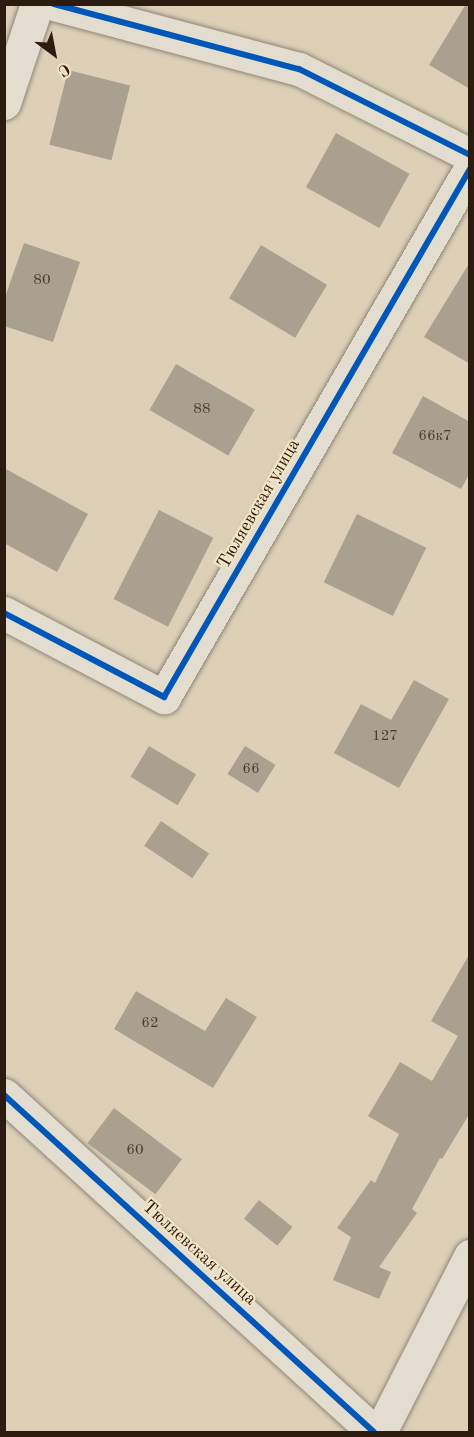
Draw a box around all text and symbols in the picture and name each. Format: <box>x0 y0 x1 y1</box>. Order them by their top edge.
north arrow <box>24 24 84 84</box>
text: С <box>55 60 72 79</box>
house number: 80 <box>33 272 51 290</box>
house number: 88 <box>193 401 211 419</box>
house number: 66к7 <box>418 428 452 446</box>
street label: Тюляевская улица <box>213 435 305 573</box>
house number: 127 <box>372 728 398 746</box>
house number: 66 <box>242 761 260 779</box>
house number: 62 <box>141 1015 159 1033</box>
house number: 60 <box>126 1142 144 1160</box>
street label: Тюляевская улица <box>137 1196 261 1310</box>

